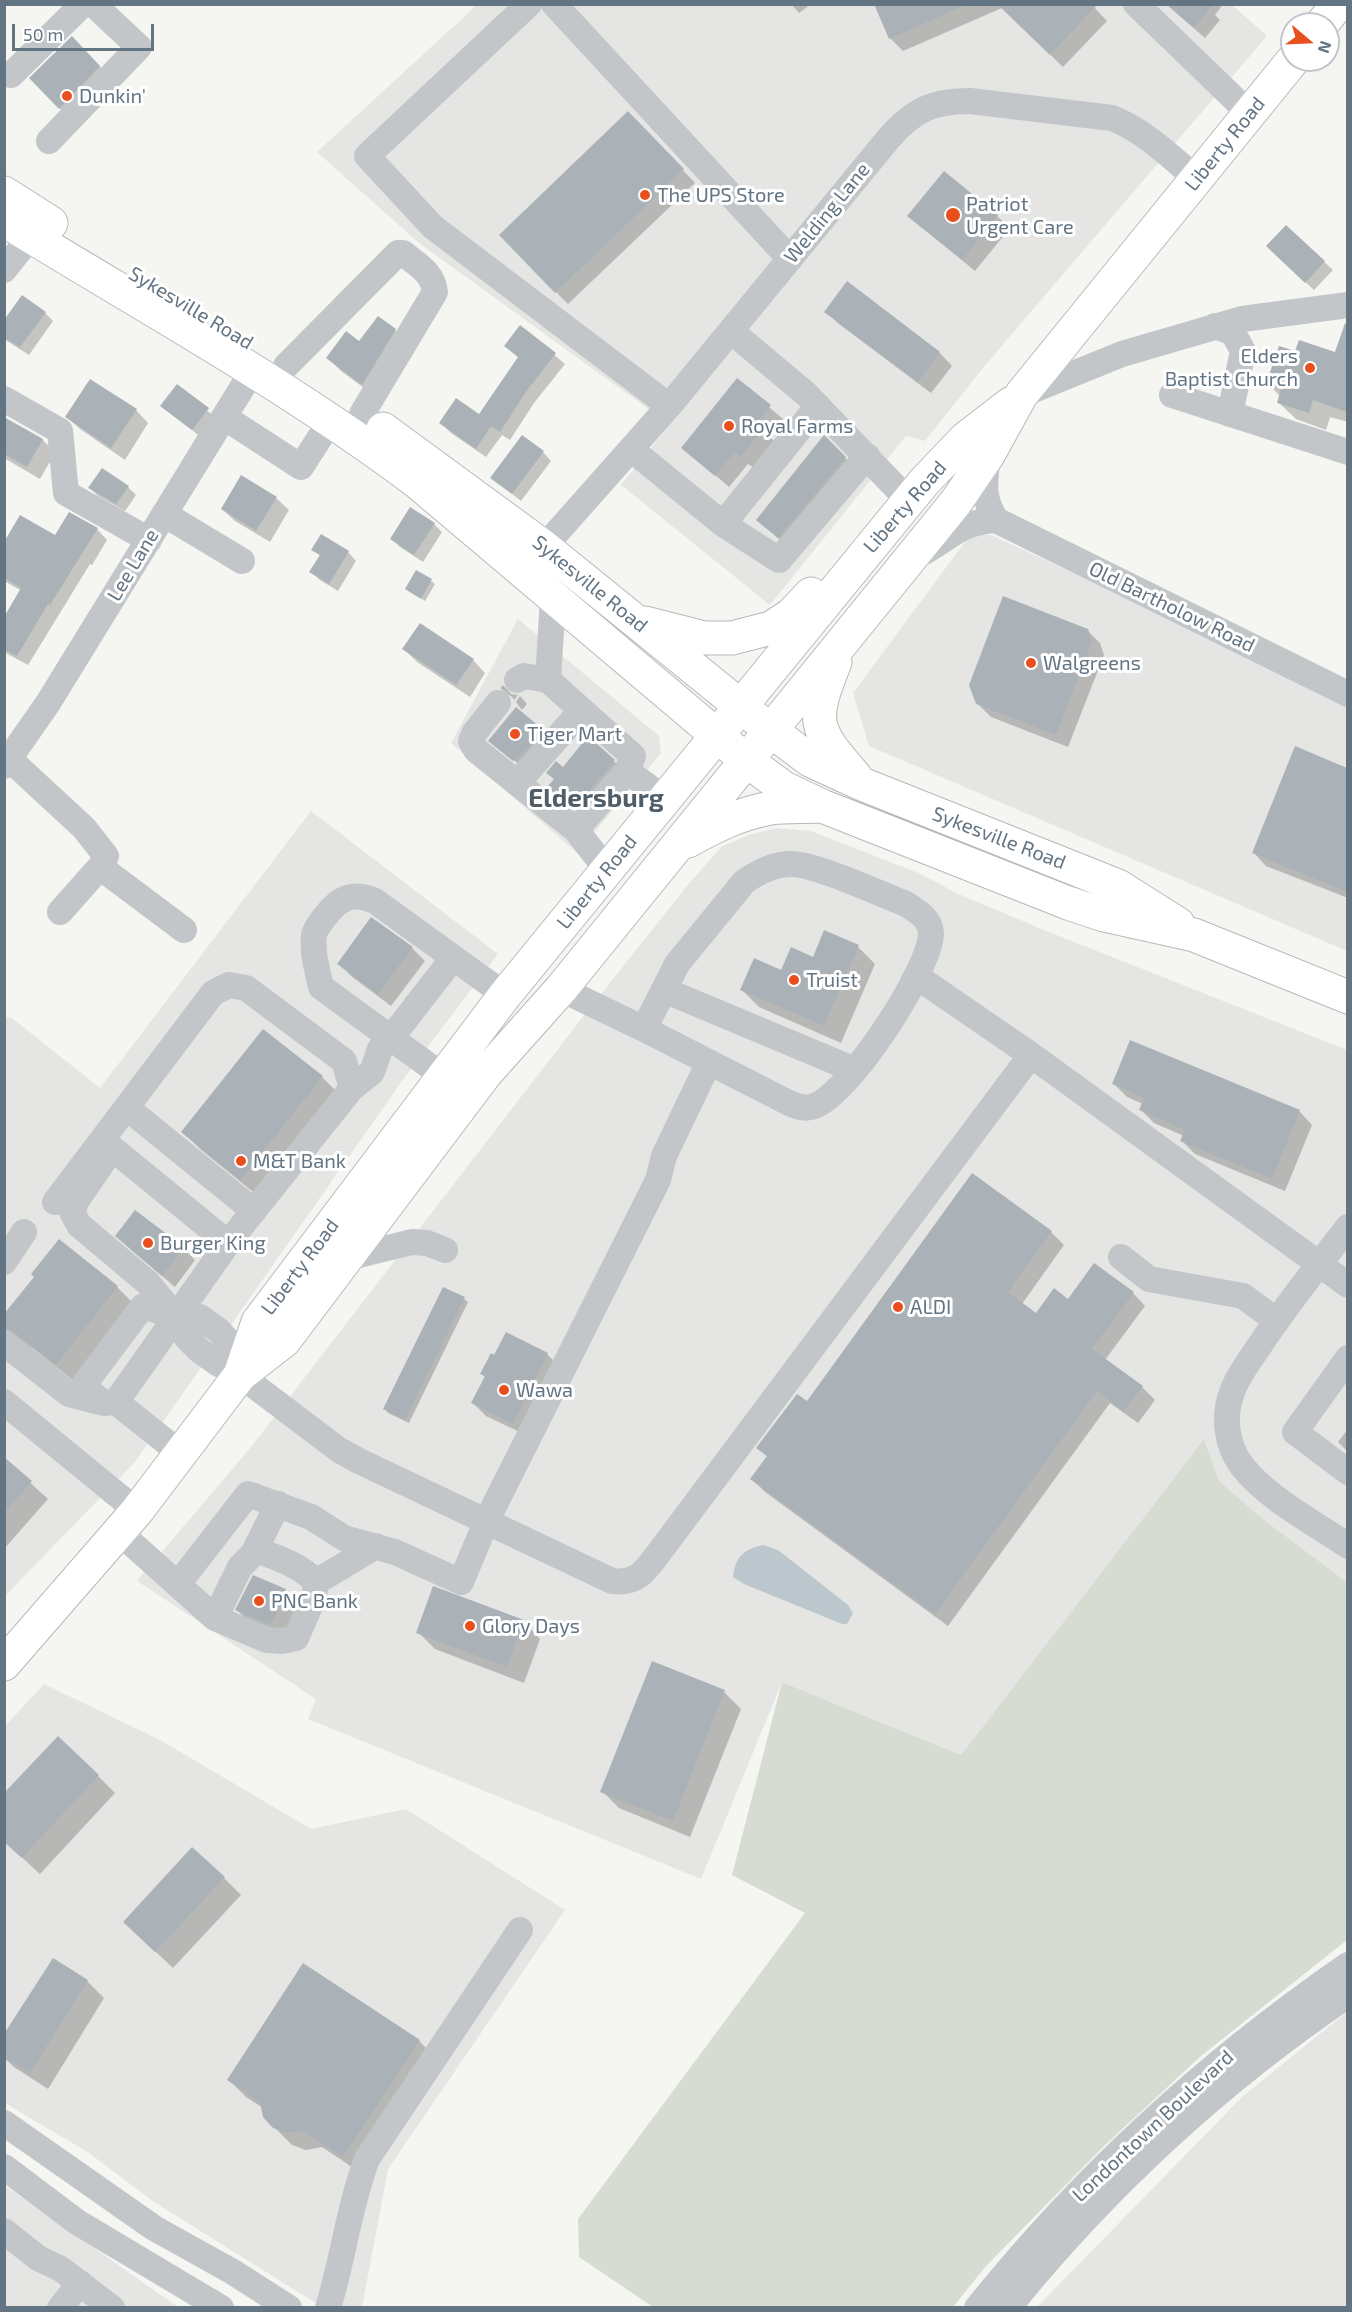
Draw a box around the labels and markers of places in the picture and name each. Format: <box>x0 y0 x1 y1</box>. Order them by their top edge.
place label: Dunkin' <box>79 84 146 108</box>
marker: Dunkin' <box>60 89 74 103</box>
place label: The UPS Store <box>657 183 785 207</box>
marker: The UPS Store <box>638 188 652 202</box>
place label: Patriot Urgent Care <box>966 192 1074 239</box>
marker: Patriot Urgent Care <box>944 206 962 224</box>
place label: Elders Baptist Church <box>1165 344 1298 391</box>
marker: Elders Baptist Church <box>1303 361 1317 375</box>
place label: Royal Farms <box>741 414 853 438</box>
marker: Royal Farms <box>722 419 736 433</box>
place label: Walgreens <box>1043 651 1141 675</box>
marker: Walgreens <box>1024 656 1038 670</box>
place label: Tiger Mart <box>527 722 622 746</box>
marker: Tiger Mart <box>508 727 522 741</box>
place label: Truist <box>806 968 858 992</box>
marker: Truist <box>787 973 801 987</box>
place label: M&T Bank <box>253 1149 346 1173</box>
marker: M&T Bank <box>234 1154 248 1168</box>
place label: Burger King <box>160 1231 266 1255</box>
marker: Burger King <box>141 1236 155 1250</box>
place label: ALDI <box>910 1295 951 1319</box>
marker: ALDI <box>891 1300 905 1314</box>
place label: Wawa <box>516 1378 573 1402</box>
marker: Wawa <box>497 1383 511 1397</box>
place label: PNC Bank <box>271 1589 358 1613</box>
marker: PNC Bank <box>252 1594 266 1608</box>
place label: Glory Days <box>482 1614 580 1638</box>
marker: Glory Days <box>463 1619 477 1633</box>

